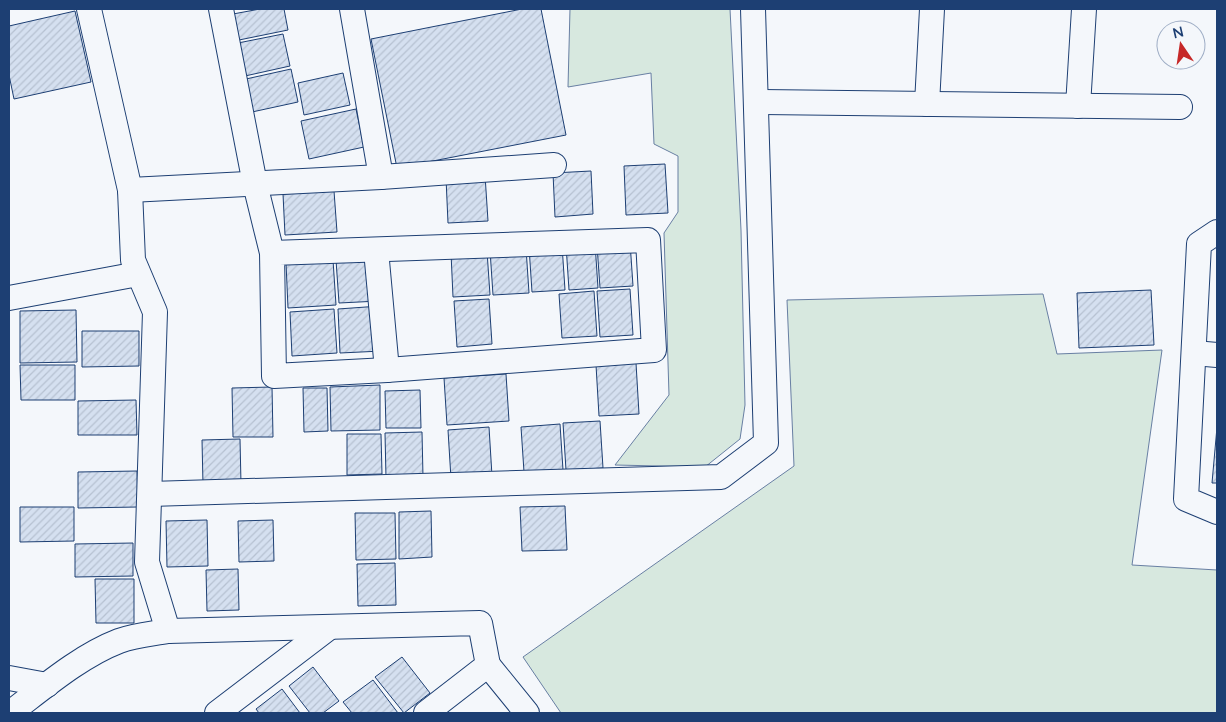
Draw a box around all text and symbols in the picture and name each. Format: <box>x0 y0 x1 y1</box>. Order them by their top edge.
north arrow <box>1156 20 1206 70</box>
text: N <box>1171 22 1185 41</box>

